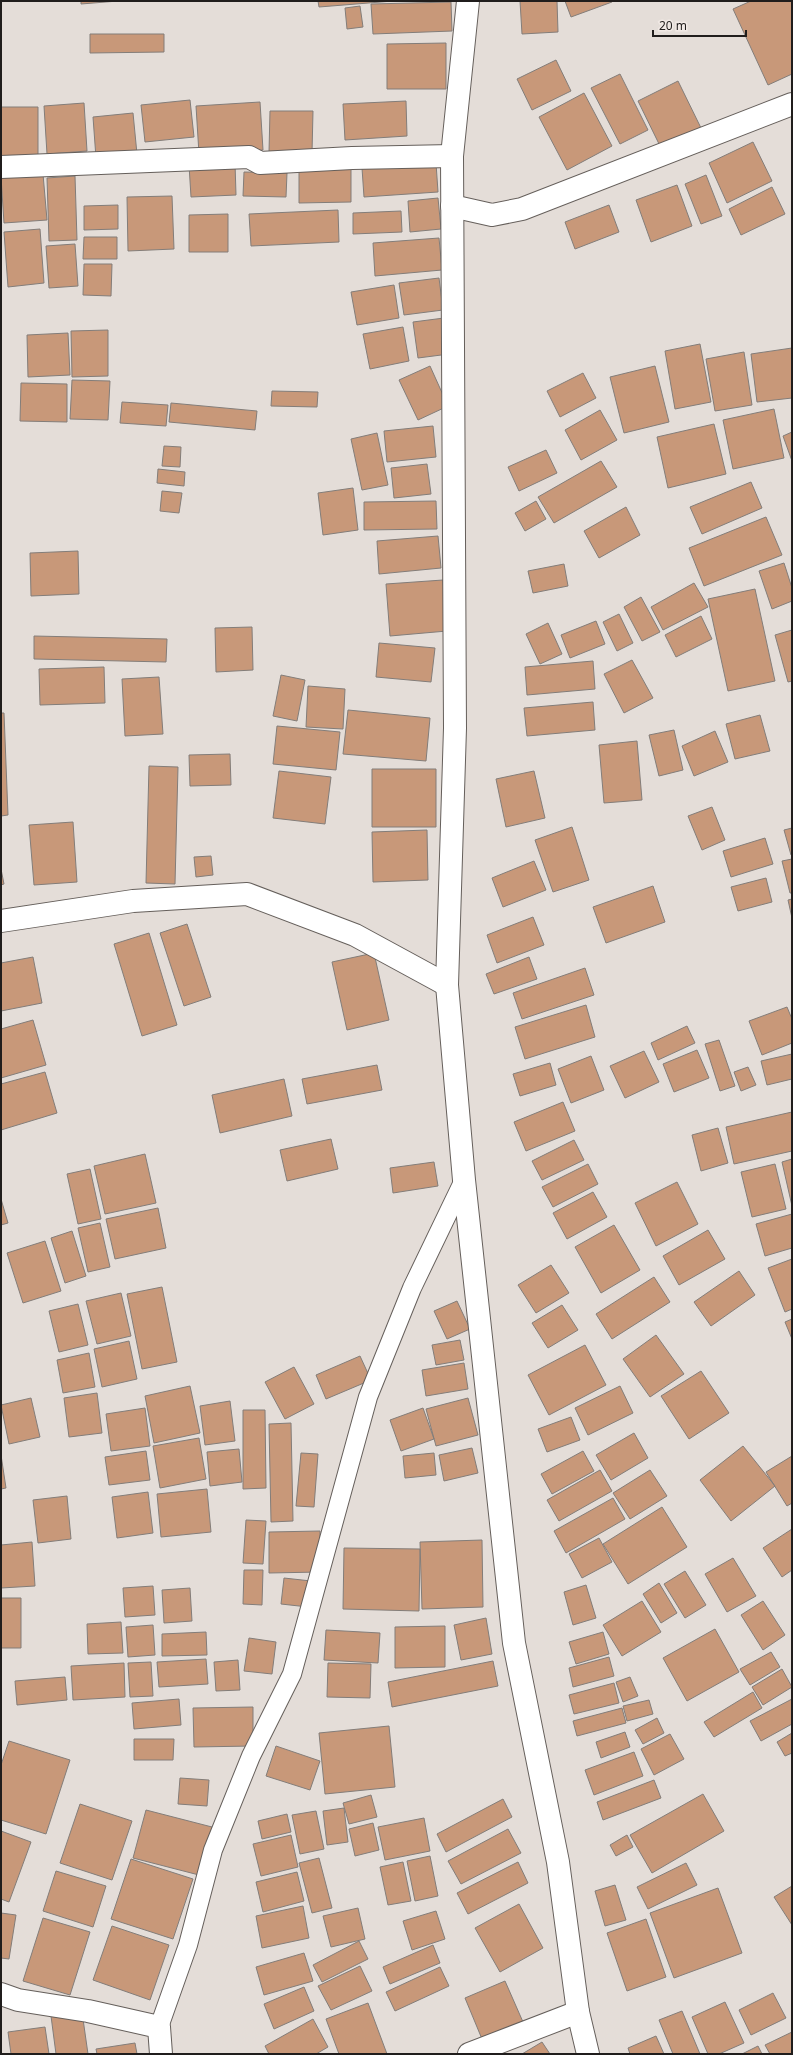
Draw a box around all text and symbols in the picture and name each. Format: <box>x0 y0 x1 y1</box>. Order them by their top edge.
scale bar <box>653 12 746 38</box>
text: 20 m <box>659 17 687 34</box>

